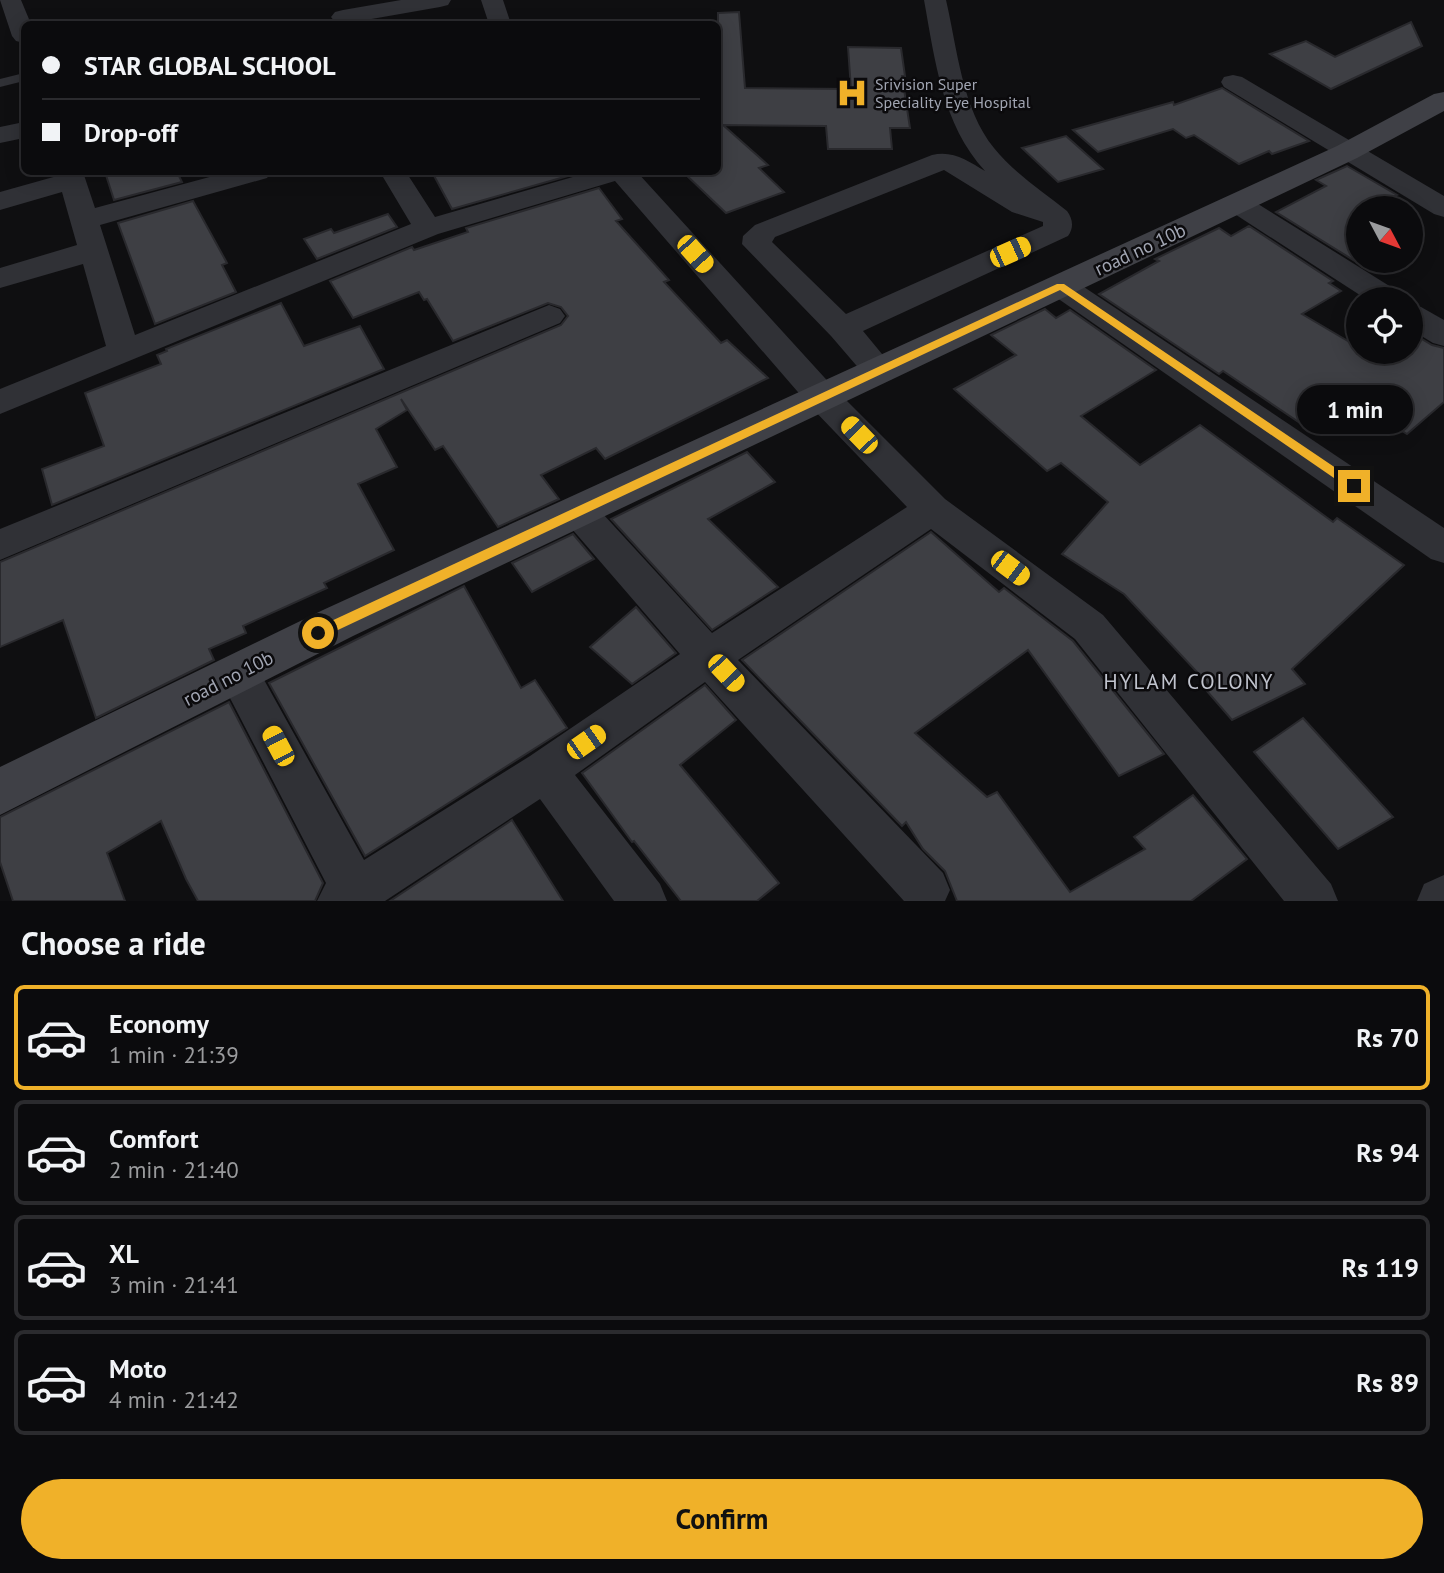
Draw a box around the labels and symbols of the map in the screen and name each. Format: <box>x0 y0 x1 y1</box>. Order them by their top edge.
place label: Srivision Super Speciality Eye Hospital <box>875 74 1031 112</box>
hospital icon: Srivision Super Speciality Eye Hospital <box>835 76 869 110</box>
north arrow <box>1346 196 1423 273</box>
street label: road no 10b <box>1091 217 1189 281</box>
car <box>674 231 717 277</box>
car <box>987 234 1034 270</box>
callout: 1 min <box>1296 384 1412 434</box>
car <box>837 413 882 457</box>
route end <box>1338 470 1370 502</box>
car <box>987 547 1034 589</box>
route start <box>302 617 334 649</box>
street label: road no 10b <box>179 645 277 711</box>
car <box>704 650 749 696</box>
district label: HYLAM COLONY <box>1104 668 1274 695</box>
car <box>563 721 610 763</box>
car <box>259 723 298 769</box>

